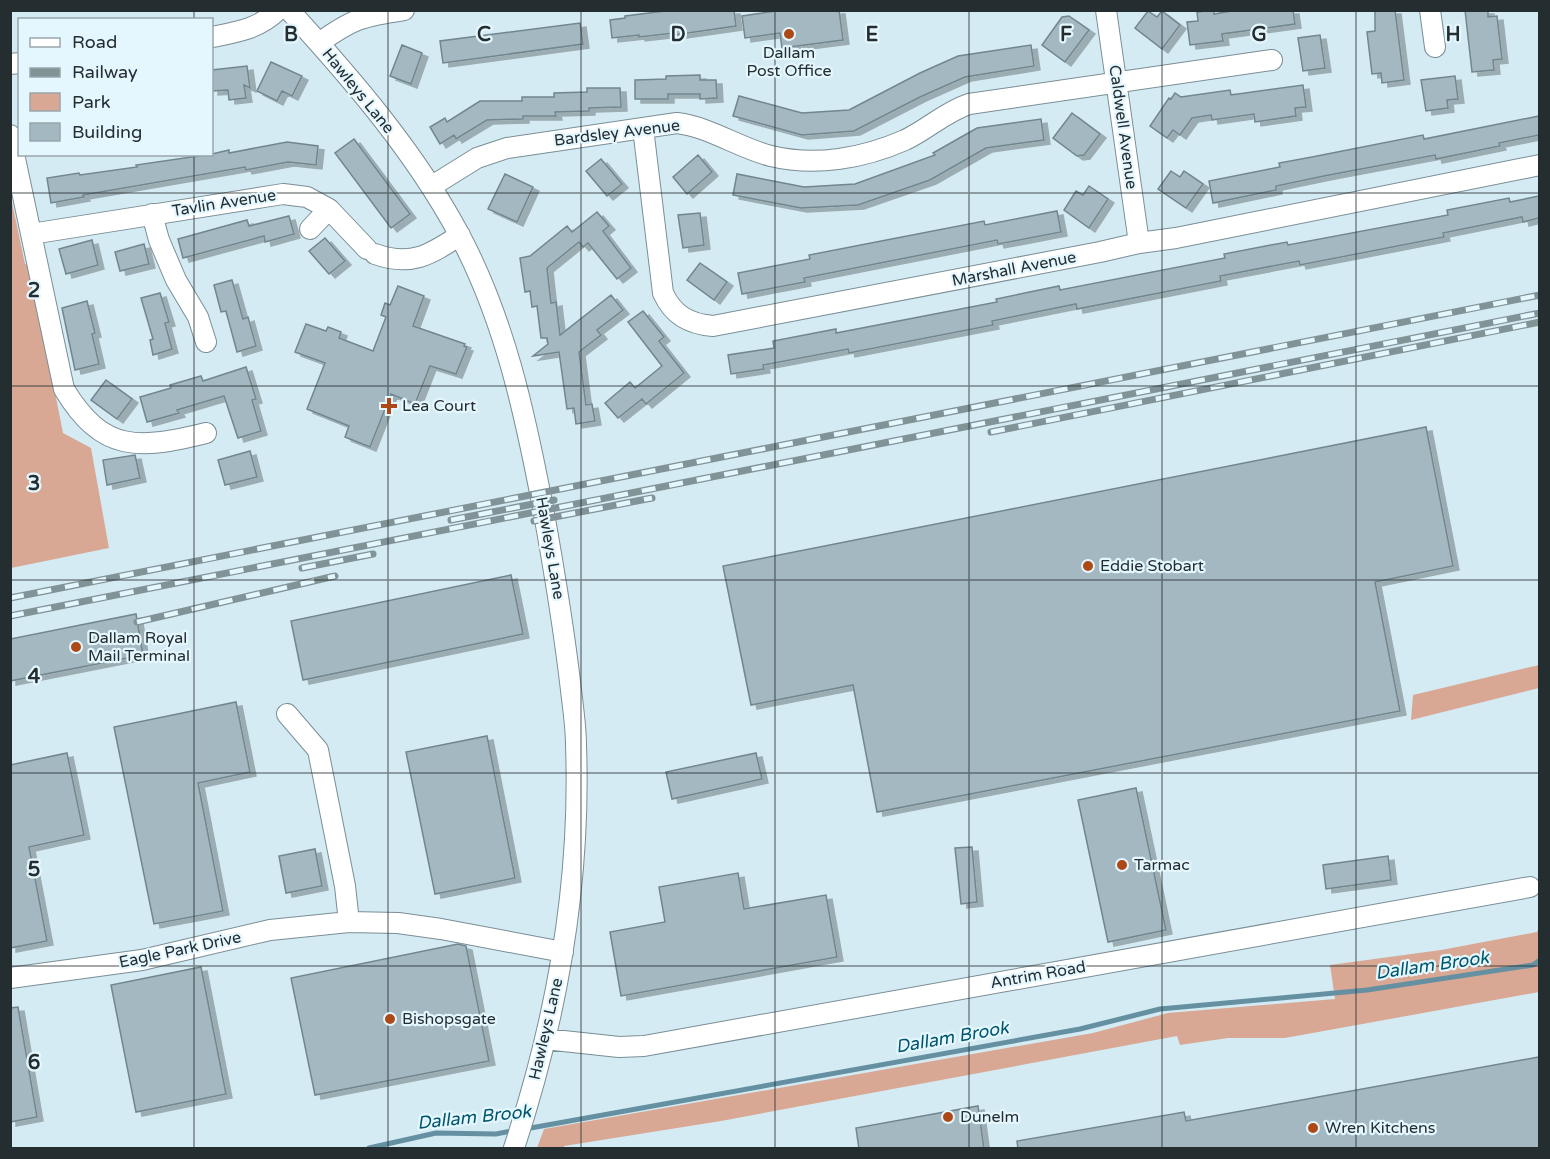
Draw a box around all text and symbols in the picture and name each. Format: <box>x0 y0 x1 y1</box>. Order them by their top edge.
legend <box>18 18 213 156</box>
text: B <box>284 23 298 47</box>
text: C <box>477 23 491 47</box>
text: D <box>670 23 686 47</box>
text: E <box>866 23 879 47</box>
text: F <box>1060 23 1072 47</box>
text: G <box>1251 23 1267 47</box>
text: H <box>1445 23 1461 47</box>
marker: Dallam Post Office <box>782 27 796 41</box>
text: Road <box>72 31 117 53</box>
place label: Dallam Post Office <box>746 43 832 81</box>
street label: Hawleys Lane <box>317 44 399 138</box>
text: Railway <box>72 61 138 83</box>
street label: Caldwell Avenue <box>1104 64 1142 190</box>
text: Park <box>72 91 111 113</box>
street label: Bardsley Avenue <box>553 115 681 151</box>
text: Building <box>72 121 142 143</box>
street label: Tavlin Avenue <box>171 185 277 221</box>
street label: Marshall Avenue <box>950 247 1078 291</box>
text: 2 <box>28 279 40 303</box>
place label: Lea Court <box>402 396 476 416</box>
marker: Lea Court <box>380 397 398 415</box>
text: 3 <box>28 472 40 496</box>
street label: Hawleys Lane <box>531 495 569 601</box>
place label: Eddie Stobart <box>1100 556 1204 576</box>
marker: Eddie Stobart <box>1081 559 1095 573</box>
place label: Dallam Royal Mail Terminal <box>88 628 190 666</box>
marker: Dallam Royal Mail Terminal <box>69 640 83 654</box>
text: 4 <box>28 665 41 689</box>
place label: Tarmac <box>1134 855 1190 875</box>
text: 5 <box>28 858 40 882</box>
marker: Tarmac <box>1115 858 1129 872</box>
street label: Eagle Park Drive <box>117 927 243 973</box>
water label: Dallam Brook <box>1374 946 1491 984</box>
street label: Antrim Road <box>989 957 1087 993</box>
street label: Hawleys Lane <box>525 976 567 1082</box>
place label: Bishopsgate <box>402 1009 496 1029</box>
marker: Bishopsgate <box>383 1012 397 1026</box>
water label: Dallam Brook <box>894 1016 1011 1058</box>
text: 6 <box>28 1051 40 1075</box>
water label: Dallam Brook <box>416 1100 533 1134</box>
place label: Dunelm <box>960 1107 1019 1127</box>
marker: Dunelm <box>941 1110 955 1124</box>
place label: Wren Kitchens <box>1325 1118 1435 1138</box>
marker: Wren Kitchens <box>1306 1121 1320 1135</box>

